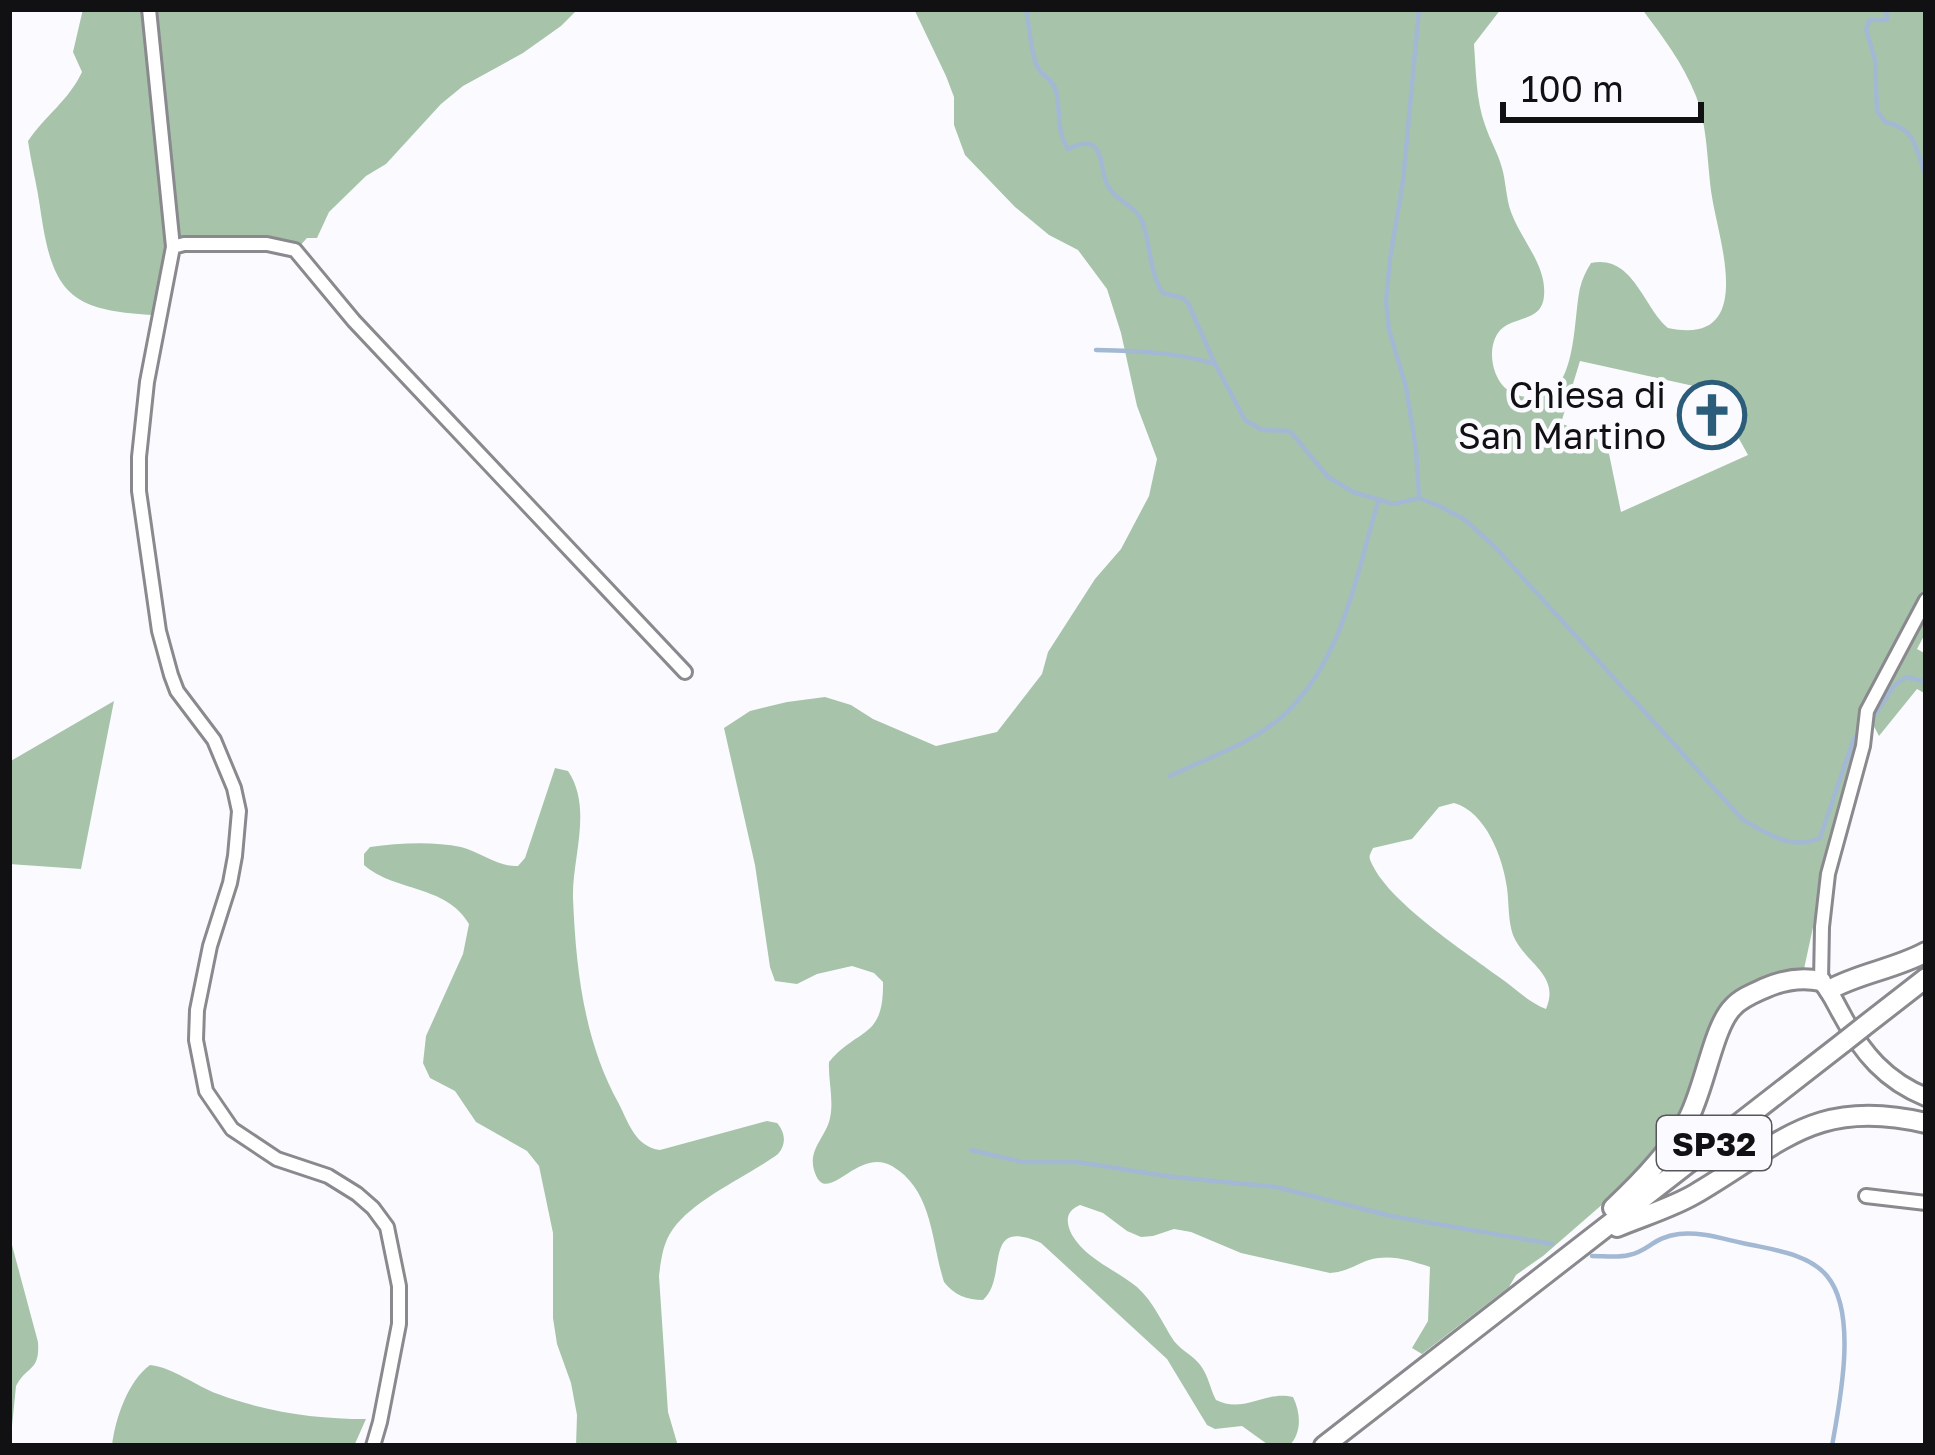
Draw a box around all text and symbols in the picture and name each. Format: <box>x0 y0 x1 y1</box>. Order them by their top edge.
scale bar <box>1503 48 1701 122</box>
text: 100 m <box>1521 67 1624 110</box>
place label: Chiesa di San Martino <box>1458 373 1666 457</box>
church icon: Chiesa di San Martino <box>1677 380 1747 450</box>
road number: SP32 <box>1657 1116 1771 1170</box>

